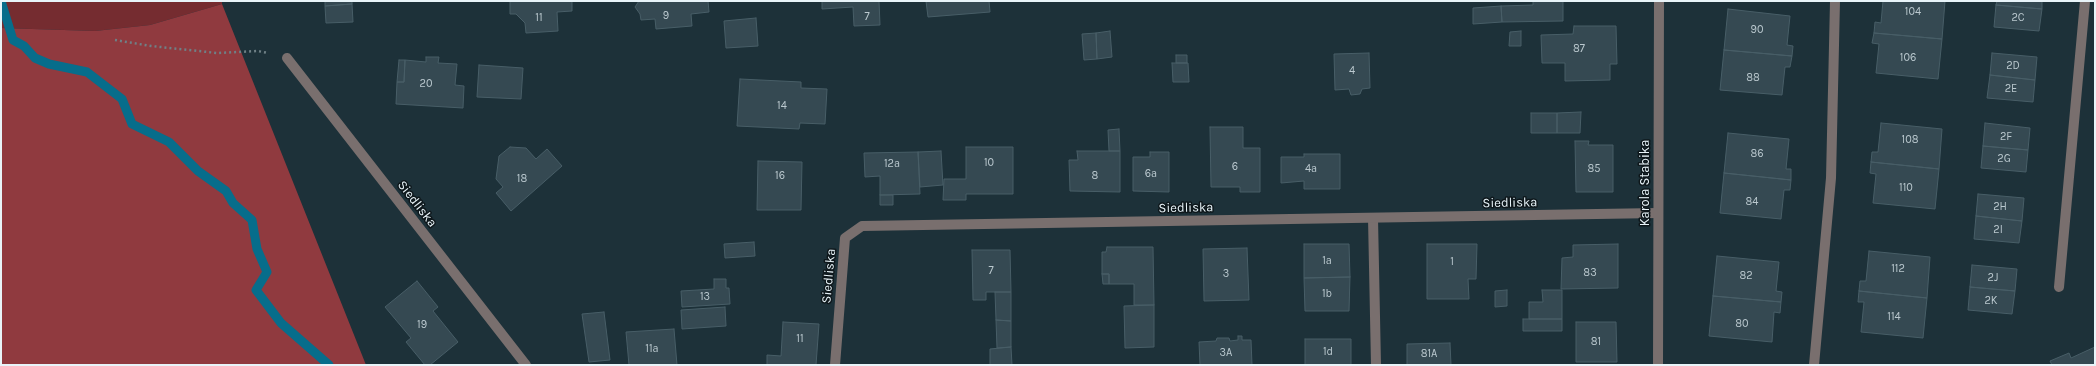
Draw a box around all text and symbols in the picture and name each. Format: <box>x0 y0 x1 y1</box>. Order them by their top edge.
house number: 104 <box>1905 5 1921 19</box>
house number: 9 <box>663 9 669 23</box>
house number: 7 <box>864 10 870 24</box>
house number: 11 <box>535 11 543 25</box>
house number: 2C <box>2011 11 2025 25</box>
house number: 90 <box>1751 23 1763 37</box>
house number: 87 <box>1573 42 1585 56</box>
house number: 106 <box>1900 51 1916 65</box>
house number: 2D <box>2006 59 2020 73</box>
house number: 4 <box>1349 64 1355 78</box>
house number: 88 <box>1746 71 1760 85</box>
house number: 20 <box>420 77 432 91</box>
house number: 2E <box>2005 82 2017 96</box>
house number: 14 <box>777 99 787 113</box>
house number: 2F <box>2000 130 2012 144</box>
house number: 108 <box>1902 133 1918 147</box>
street label: Karola Stabika <box>1637 140 1653 226</box>
house number: 86 <box>1750 147 1764 161</box>
house number: 2G <box>1997 152 2011 166</box>
house number: 10 <box>984 156 994 170</box>
house number: 12a <box>884 157 900 171</box>
house number: 6 <box>1232 160 1238 174</box>
house number: 4a <box>1305 162 1317 176</box>
house number: 85 <box>1588 162 1600 176</box>
house number: 6a <box>1145 167 1157 181</box>
house number: 16 <box>775 169 785 183</box>
house number: 8 <box>1092 169 1098 183</box>
house number: 18 <box>517 172 527 186</box>
street label: Siedliska <box>394 178 440 230</box>
house number: 110 <box>1899 181 1913 195</box>
street label: Siedliska <box>1482 195 1538 211</box>
house number: 84 <box>1746 195 1758 209</box>
street label: Siedliska <box>1158 200 1214 216</box>
house number: 2H <box>1993 200 2007 214</box>
house number: 2I <box>1993 223 2003 237</box>
street label: Siedliska <box>819 248 839 304</box>
house number: 1a <box>1322 254 1332 268</box>
house number: 1 <box>1450 255 1454 269</box>
house number: 112 <box>1891 262 1905 276</box>
house number: 7 <box>988 264 994 278</box>
house number: 83 <box>1583 266 1597 280</box>
house number: 3 <box>1223 267 1229 281</box>
house number: 82 <box>1739 269 1753 283</box>
house number: 2J <box>1988 271 1998 285</box>
house number: 1b <box>1322 287 1332 301</box>
house number: 13 <box>700 290 710 304</box>
house number: 2K <box>1984 294 1998 308</box>
house number: 114 <box>1887 310 1901 324</box>
house number: 80 <box>1735 317 1749 331</box>
house number: 19 <box>417 318 427 332</box>
house number: 11 <box>796 332 804 346</box>
house number: 81 <box>1591 335 1601 349</box>
house number: 11a <box>645 342 659 356</box>
house number: 1d <box>1323 345 1333 359</box>
house number: 3A <box>1220 346 1232 360</box>
house number: 81A <box>1421 347 1437 361</box>

